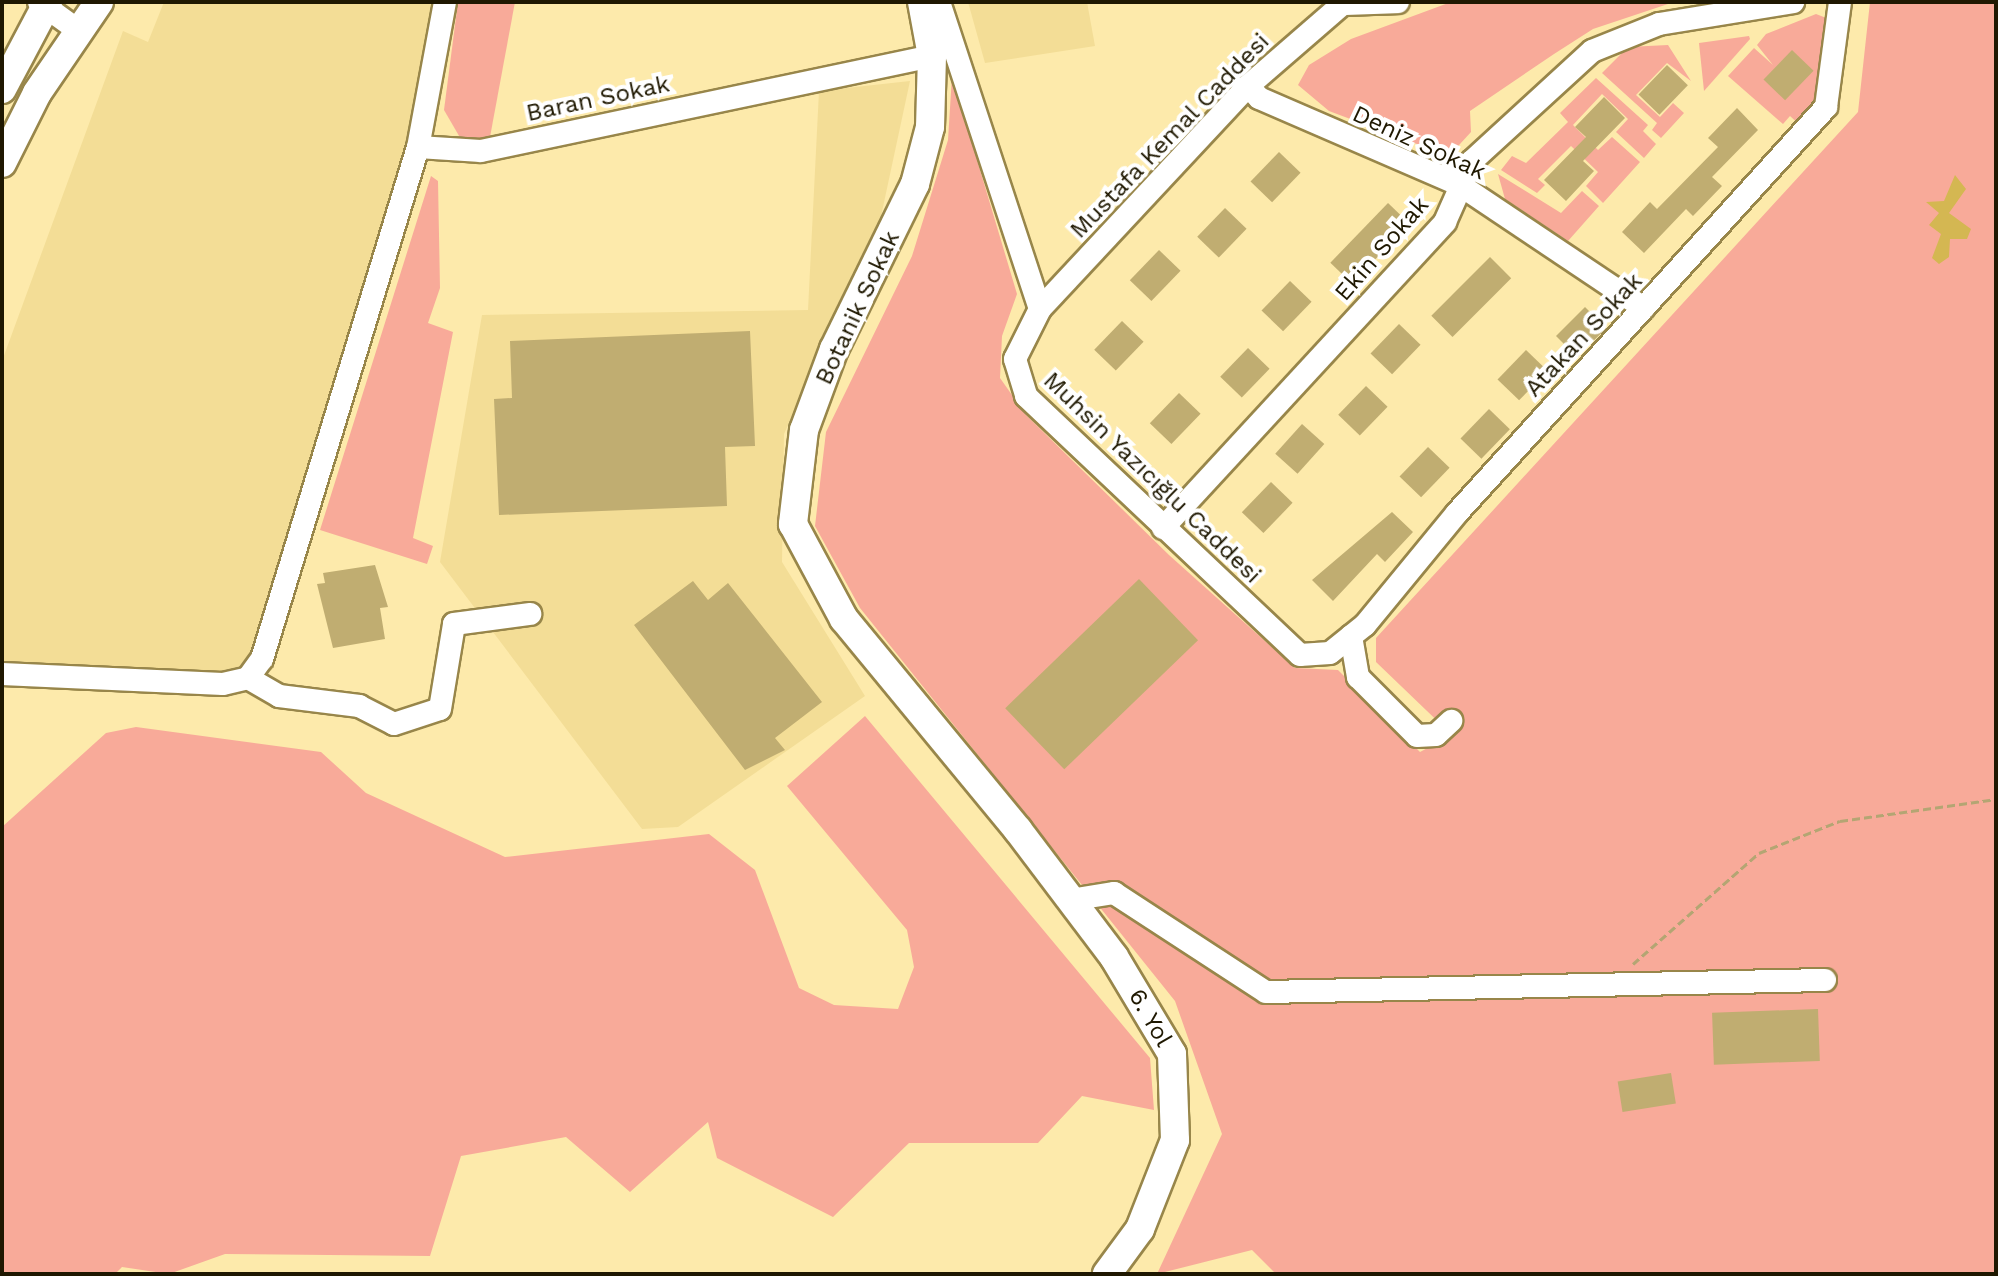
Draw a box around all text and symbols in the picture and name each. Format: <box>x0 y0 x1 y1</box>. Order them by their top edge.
street label: Mustafa Kemal Caddesi <box>1064 27 1276 245</box>
street label: Baran Sokak <box>524 70 672 128</box>
street label: Deniz Sokak <box>1348 100 1490 186</box>
street label: Ekin Sokak <box>1329 191 1435 307</box>
street label: Botanik Sokak <box>810 226 906 390</box>
street label: Atakan Sokak <box>1519 267 1649 403</box>
street label: Muhsin Yazıcığlu Caddesi <box>1037 366 1267 590</box>
street label: 6. Yol <box>1122 984 1178 1052</box>

